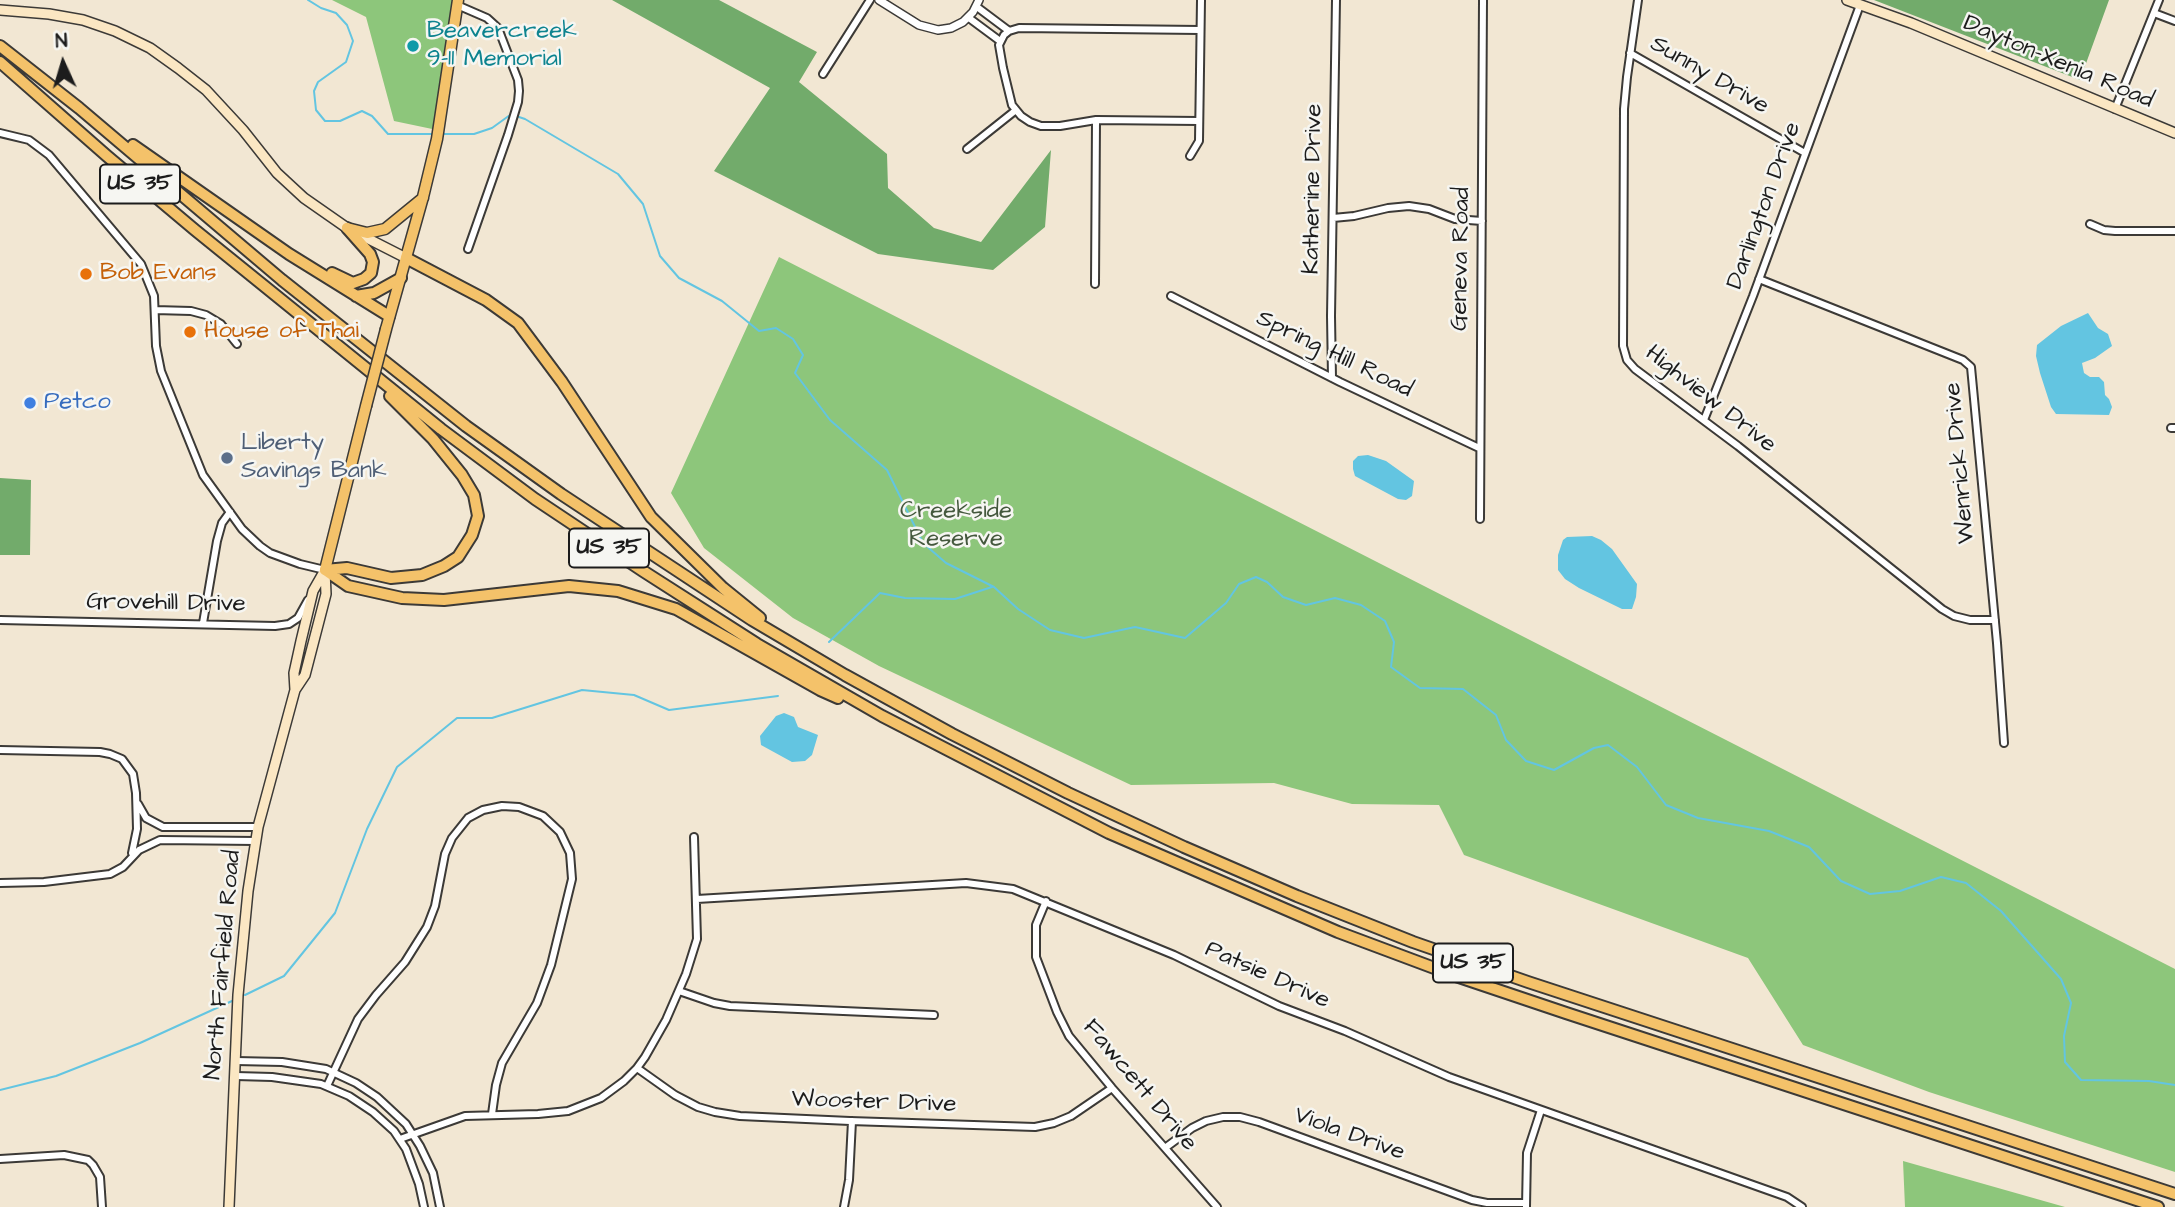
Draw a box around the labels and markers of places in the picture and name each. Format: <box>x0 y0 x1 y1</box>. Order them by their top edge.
place label: Beavercreek 9-11 Memorial <box>427 18 577 74</box>
marker: Beavercreek 9-11 Memorial <box>405 38 421 54</box>
place label: Bob Evans <box>100 260 217 288</box>
marker: Bob Evans <box>78 266 94 282</box>
place label: House of Thai <box>204 318 359 346</box>
marker: House of Thai <box>182 324 198 340</box>
place label: Petco <box>44 389 111 417</box>
marker: Petco <box>22 395 38 411</box>
place label: Liberty Savings Bank <box>241 430 387 486</box>
marker: Liberty Savings Bank <box>219 450 235 466</box>

